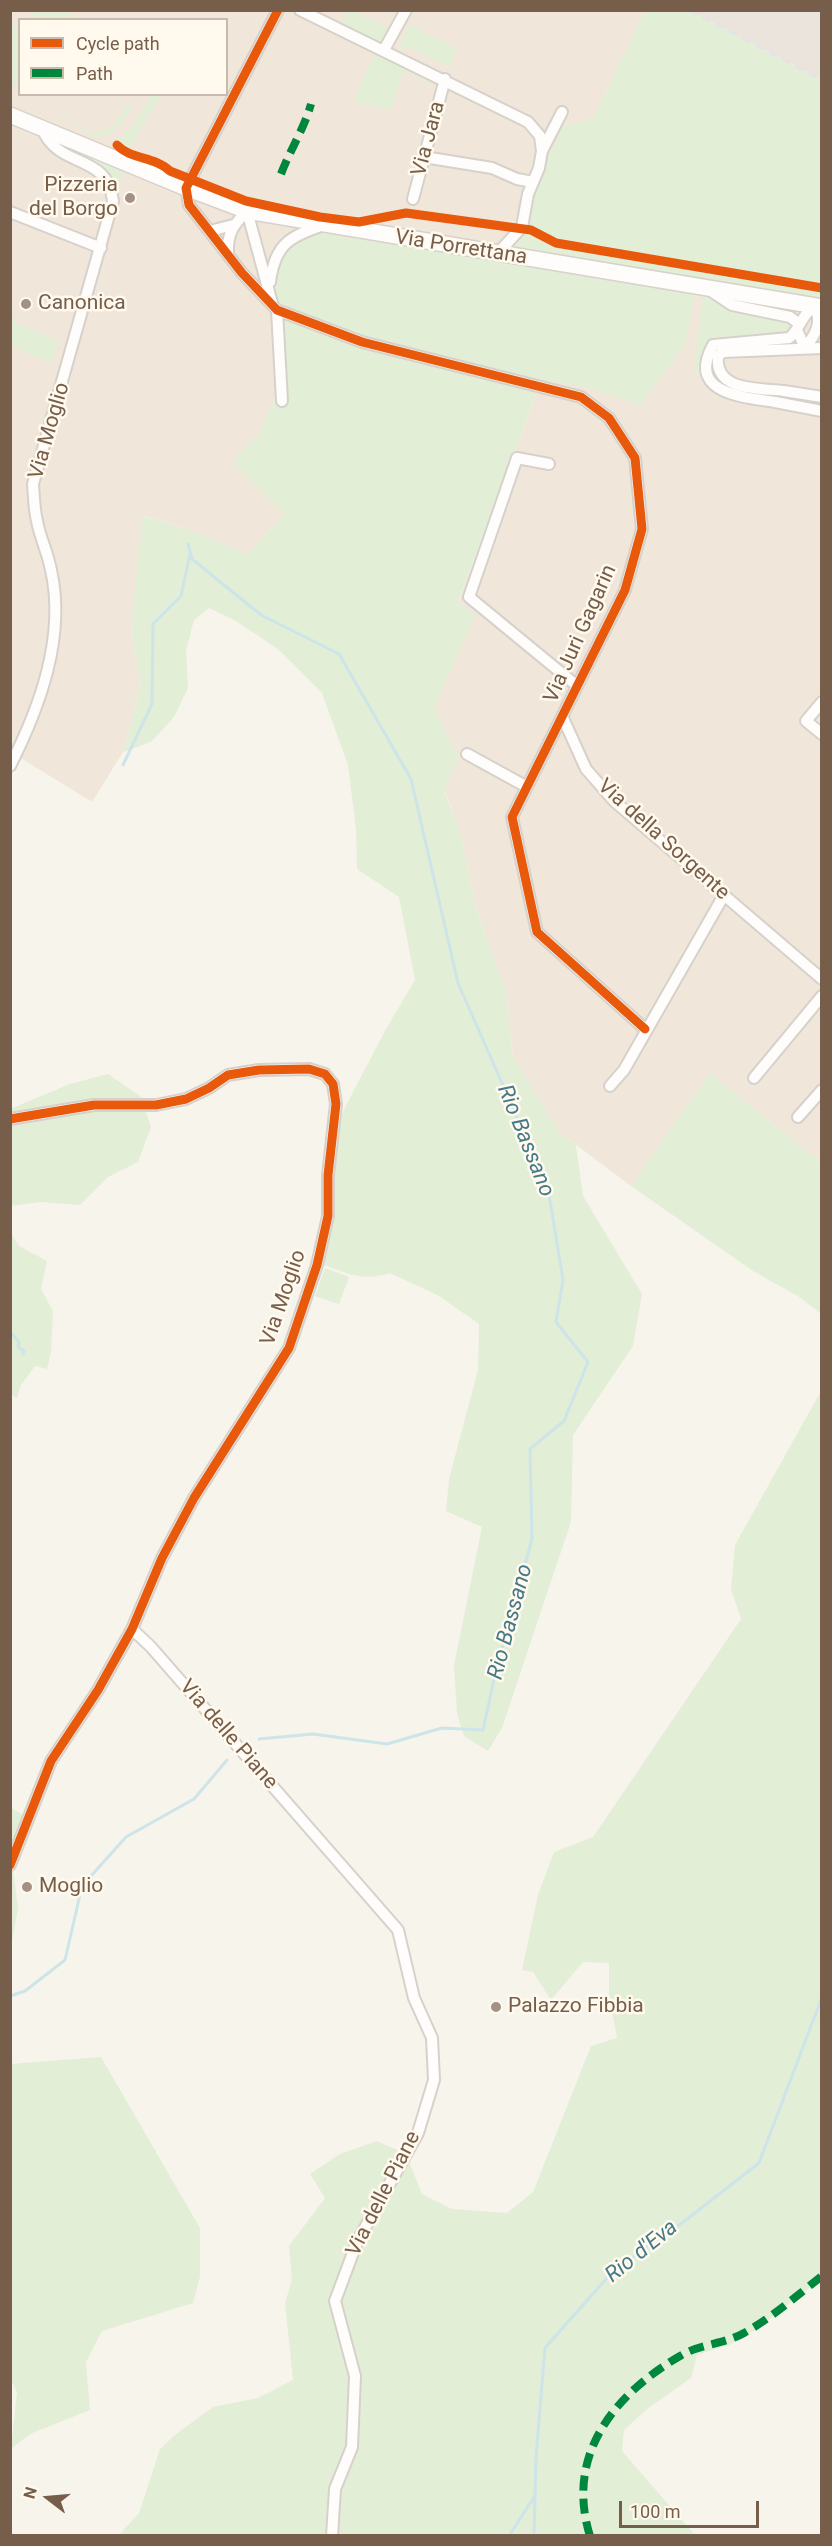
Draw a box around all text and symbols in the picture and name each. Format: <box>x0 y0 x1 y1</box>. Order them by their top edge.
legend <box>18 18 228 96</box>
text: Cycle path <box>76 33 160 54</box>
text: Path <box>76 63 113 84</box>
street label: Via Jara <box>407 99 451 179</box>
place label: Pizzeria del Borgo <box>29 173 118 223</box>
marker: Pizzeria del Borgo <box>123 191 137 205</box>
street label: Via Porrettana <box>393 225 529 271</box>
place label: Canonica <box>38 291 126 317</box>
marker: Canonica <box>19 297 33 311</box>
street label: Via Moglio <box>24 380 76 482</box>
street label: Via Juri Gagarin <box>539 561 623 707</box>
street label: Via della Sorgente <box>592 774 734 906</box>
water label: Rio Bassano <box>491 1081 559 1201</box>
street label: Via Moglio <box>256 1247 312 1349</box>
water label: Rio Bassano <box>483 1561 539 1683</box>
street label: Via delle Piane <box>173 1675 283 1795</box>
place label: Moglio <box>39 1874 103 1900</box>
marker: Moglio <box>20 1880 34 1894</box>
place label: Palazzo Fibbia <box>508 1994 644 2020</box>
marker: Palazzo Fibbia <box>489 2000 503 2014</box>
street label: Via delle Piane <box>342 2127 426 2261</box>
water label: Rio d'Eva <box>601 2215 683 2289</box>
north arrow <box>18 2468 78 2528</box>
text: N <box>20 2485 41 2501</box>
scale bar <box>622 2489 762 2527</box>
text: 100 m <box>630 2501 681 2522</box>

